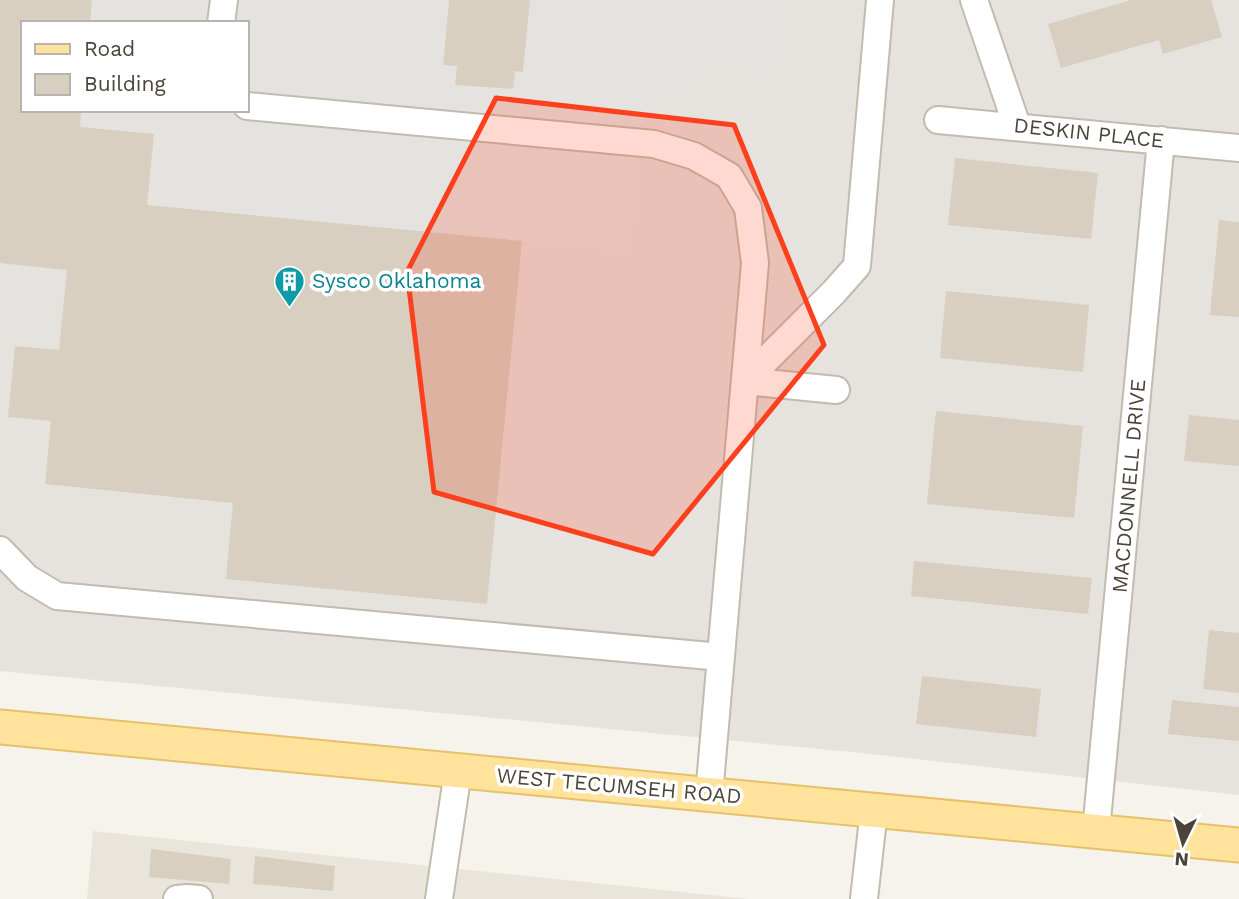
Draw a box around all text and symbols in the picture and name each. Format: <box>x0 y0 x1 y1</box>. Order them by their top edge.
legend <box>21 21 248 112</box>
text: Road <box>84 36 135 61</box>
text: Building <box>84 71 166 96</box>
street label: DESKIN PLACE <box>1013 112 1166 153</box>
building icon: Sysco Oklahoma <box>272 264 306 308</box>
place label: Sysco Oklahoma <box>312 268 481 293</box>
street label: MACDONNELL DRIVE <box>1107 378 1150 594</box>
street label: WEST TECUMSEH ROAD <box>496 762 742 809</box>
north arrow <box>1148 808 1218 878</box>
text: N <box>1174 847 1190 872</box>

